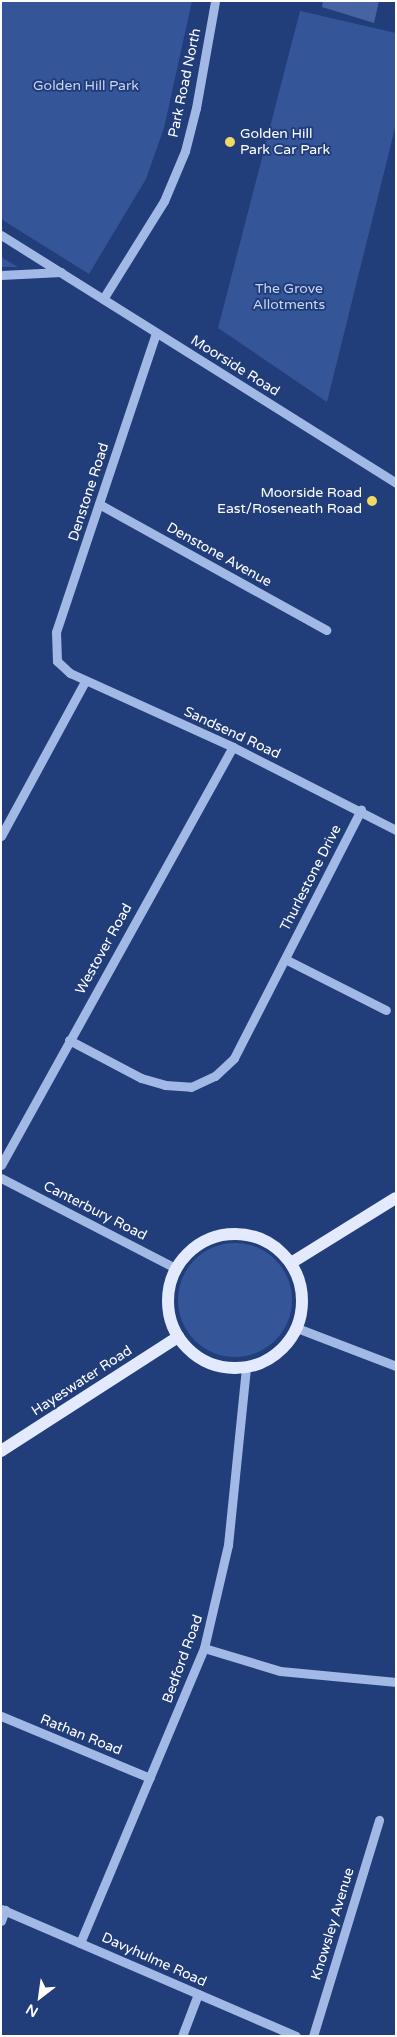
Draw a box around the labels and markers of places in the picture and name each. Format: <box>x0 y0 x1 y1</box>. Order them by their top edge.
place label: Golden Hill Park Car Park <box>240 126 330 158</box>
marker: Golden Hill Park Car Park <box>224 136 236 148</box>
place label: Moorside Road East/Roseneath Road <box>217 485 362 518</box>
marker: Moorside Road East/Roseneath Road <box>366 495 378 507</box>

